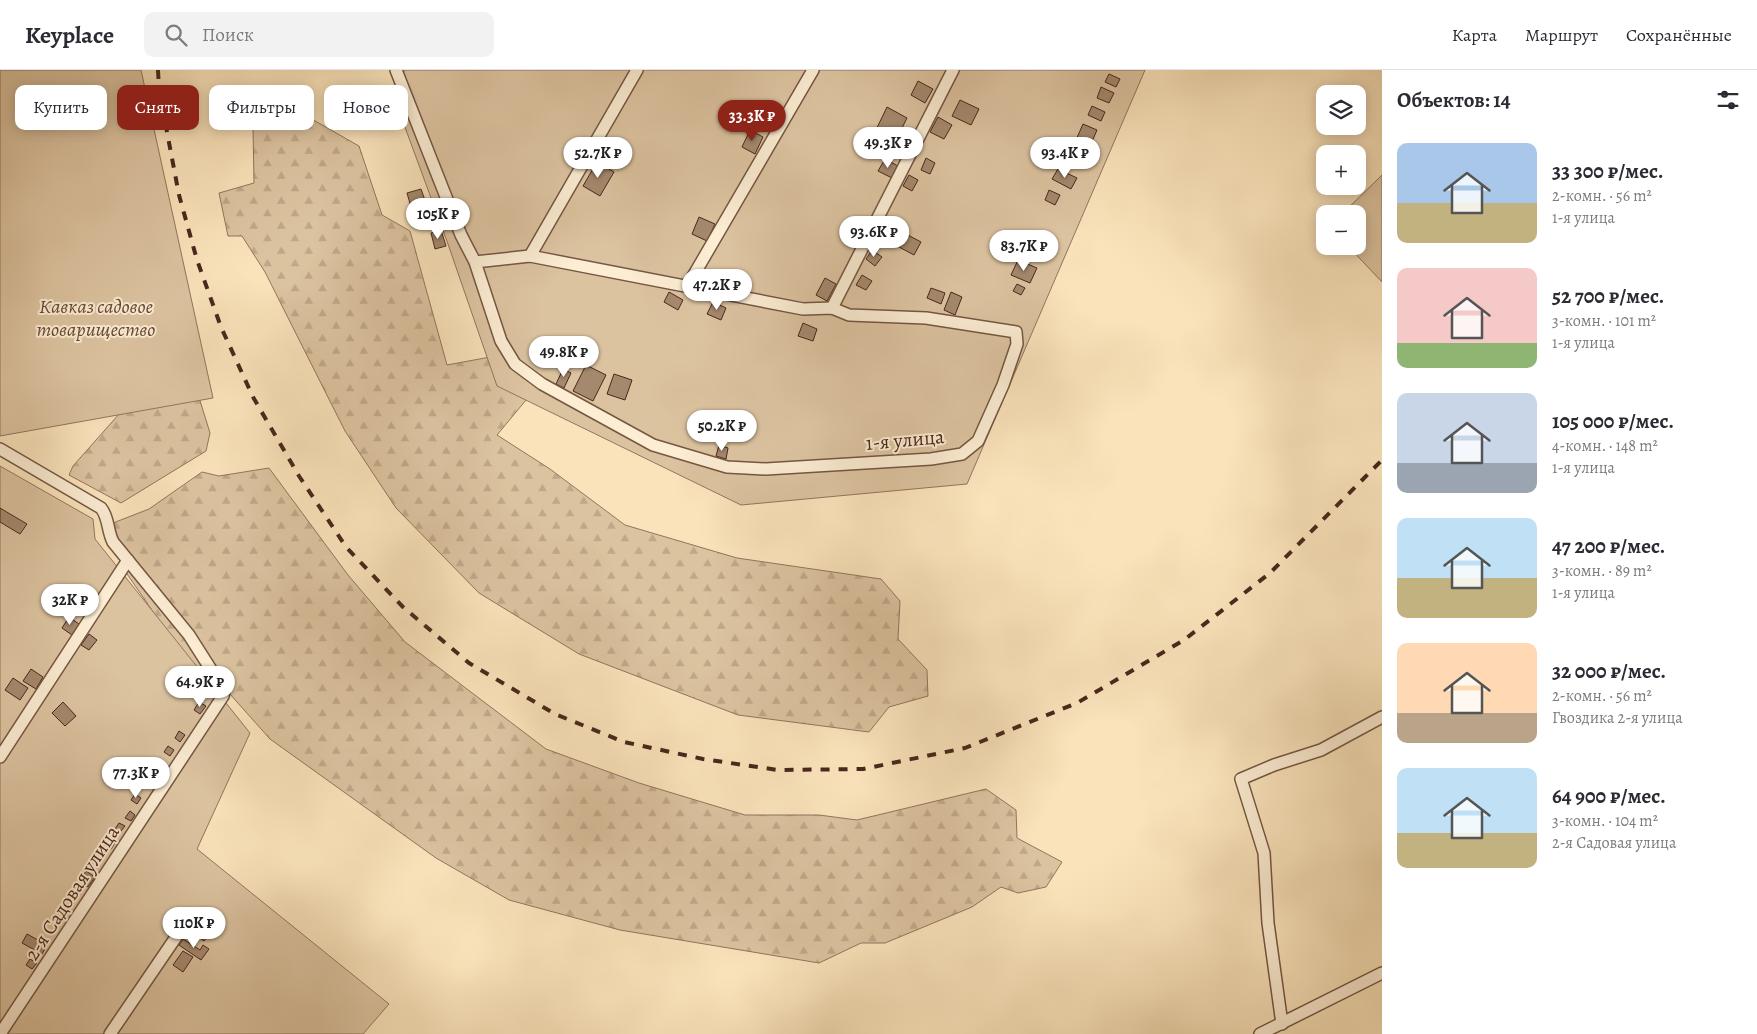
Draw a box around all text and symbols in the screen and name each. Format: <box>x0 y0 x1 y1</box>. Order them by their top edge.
search box <box>144 12 494 57</box>
text: Keyplace <box>25 19 114 51</box>
icon: search <box>162 21 190 49</box>
text: Поиск <box>202 22 254 48</box>
text: Карта <box>1452 23 1497 47</box>
text: Маршрут <box>1525 23 1598 47</box>
text: Сохранённые <box>1626 23 1732 47</box>
chip: Купить <box>15 85 107 130</box>
chip: Снять <box>117 85 199 130</box>
chip: Фильтры <box>209 85 314 130</box>
chip: Новое <box>324 85 408 130</box>
map controls <box>1316 85 1366 255</box>
button: layers <box>1316 85 1366 135</box>
text: Объектов: 14 <box>1397 86 1511 114</box>
icon: filters <box>1714 86 1742 114</box>
pin: 33.3K ₽ <box>706 100 798 142</box>
text: 33.3K ₽ <box>729 105 775 127</box>
pin: 49.3K ₽ <box>842 126 934 169</box>
text: 49.3K ₽ <box>864 132 912 154</box>
pin: 52.7K ₽ <box>552 136 644 179</box>
pin: 93.4K ₽ <box>1019 136 1111 179</box>
text: 52.7K ₽ <box>574 142 622 164</box>
text: 93.4K ₽ <box>1041 142 1089 164</box>
button: + <box>1316 145 1366 195</box>
text: 33 300 ₽/мес. <box>1552 157 1663 185</box>
icon: home <box>1437 163 1497 223</box>
text: 2-комн. · 56 m² <box>1552 185 1652 207</box>
pin: 105K ₽ <box>397 198 479 240</box>
text: 105K ₽ <box>417 203 459 225</box>
button: − <box>1316 205 1366 255</box>
text: 1-я улица <box>1552 207 1615 229</box>
pin: 93.6K ₽ <box>828 216 920 258</box>
text: 93.6K ₽ <box>850 221 898 243</box>
pin: 83.7K ₽ <box>978 230 1070 272</box>
text: 83.7K ₽ <box>1000 235 1048 257</box>
pin: 47.2K ₽ <box>671 268 763 311</box>
text: 47.2K ₽ <box>693 274 741 296</box>
text: 52 700 ₽/мес. <box>1552 282 1664 310</box>
icon: home <box>1437 288 1497 348</box>
park label: Кавказ садовое товарищество <box>36 293 156 343</box>
text: 3-комн. · 101 m² <box>1552 310 1656 332</box>
text: 1-я улица <box>1552 332 1615 354</box>
pin: 49.8K ₽ <box>518 336 610 378</box>
text: 49.8K ₽ <box>540 341 588 363</box>
text: 105 000 ₽/мес. <box>1552 407 1674 435</box>
pin: 50.2K ₽ <box>676 410 768 452</box>
icon: home <box>1437 413 1497 473</box>
text: 50.2K ₽ <box>698 415 746 437</box>
street label: 1-я улица <box>865 423 946 457</box>
text: 4-комн. · 148 m² <box>1552 435 1658 457</box>
text: 1-я улица <box>1552 457 1615 479</box>
text: 47 200 ₽/мес. <box>1552 532 1665 560</box>
icon: home <box>1437 538 1497 598</box>
text: 3-комн. · 89 m² <box>1552 560 1652 582</box>
text: 1-я улица <box>1552 582 1615 604</box>
pin: 32K ₽ <box>35 584 105 626</box>
text: 32K ₽ <box>52 589 88 611</box>
text: 32 000 ₽/мес. <box>1552 657 1666 685</box>
icon: home <box>1437 663 1497 723</box>
pin: 64.9K ₽ <box>154 666 246 708</box>
text: 64.9K ₽ <box>176 671 224 693</box>
text: 2-комн. · 56 m² <box>1552 685 1652 707</box>
text: Гвоздика 2-я улица <box>1552 707 1683 729</box>
pin: 77.3K ₽ <box>90 756 182 799</box>
text: 77.3K ₽ <box>113 762 159 784</box>
text: 64 900 ₽/мес. <box>1552 782 1666 810</box>
icon: home <box>1437 788 1497 848</box>
text: 3-комн. · 104 m² <box>1552 810 1658 832</box>
street label: 2-я Садовая улица <box>18 820 126 966</box>
text: 2-я Садовая улица <box>1552 832 1676 854</box>
pin: 110K ₽ <box>153 906 235 949</box>
text: 110K ₽ <box>174 912 214 934</box>

